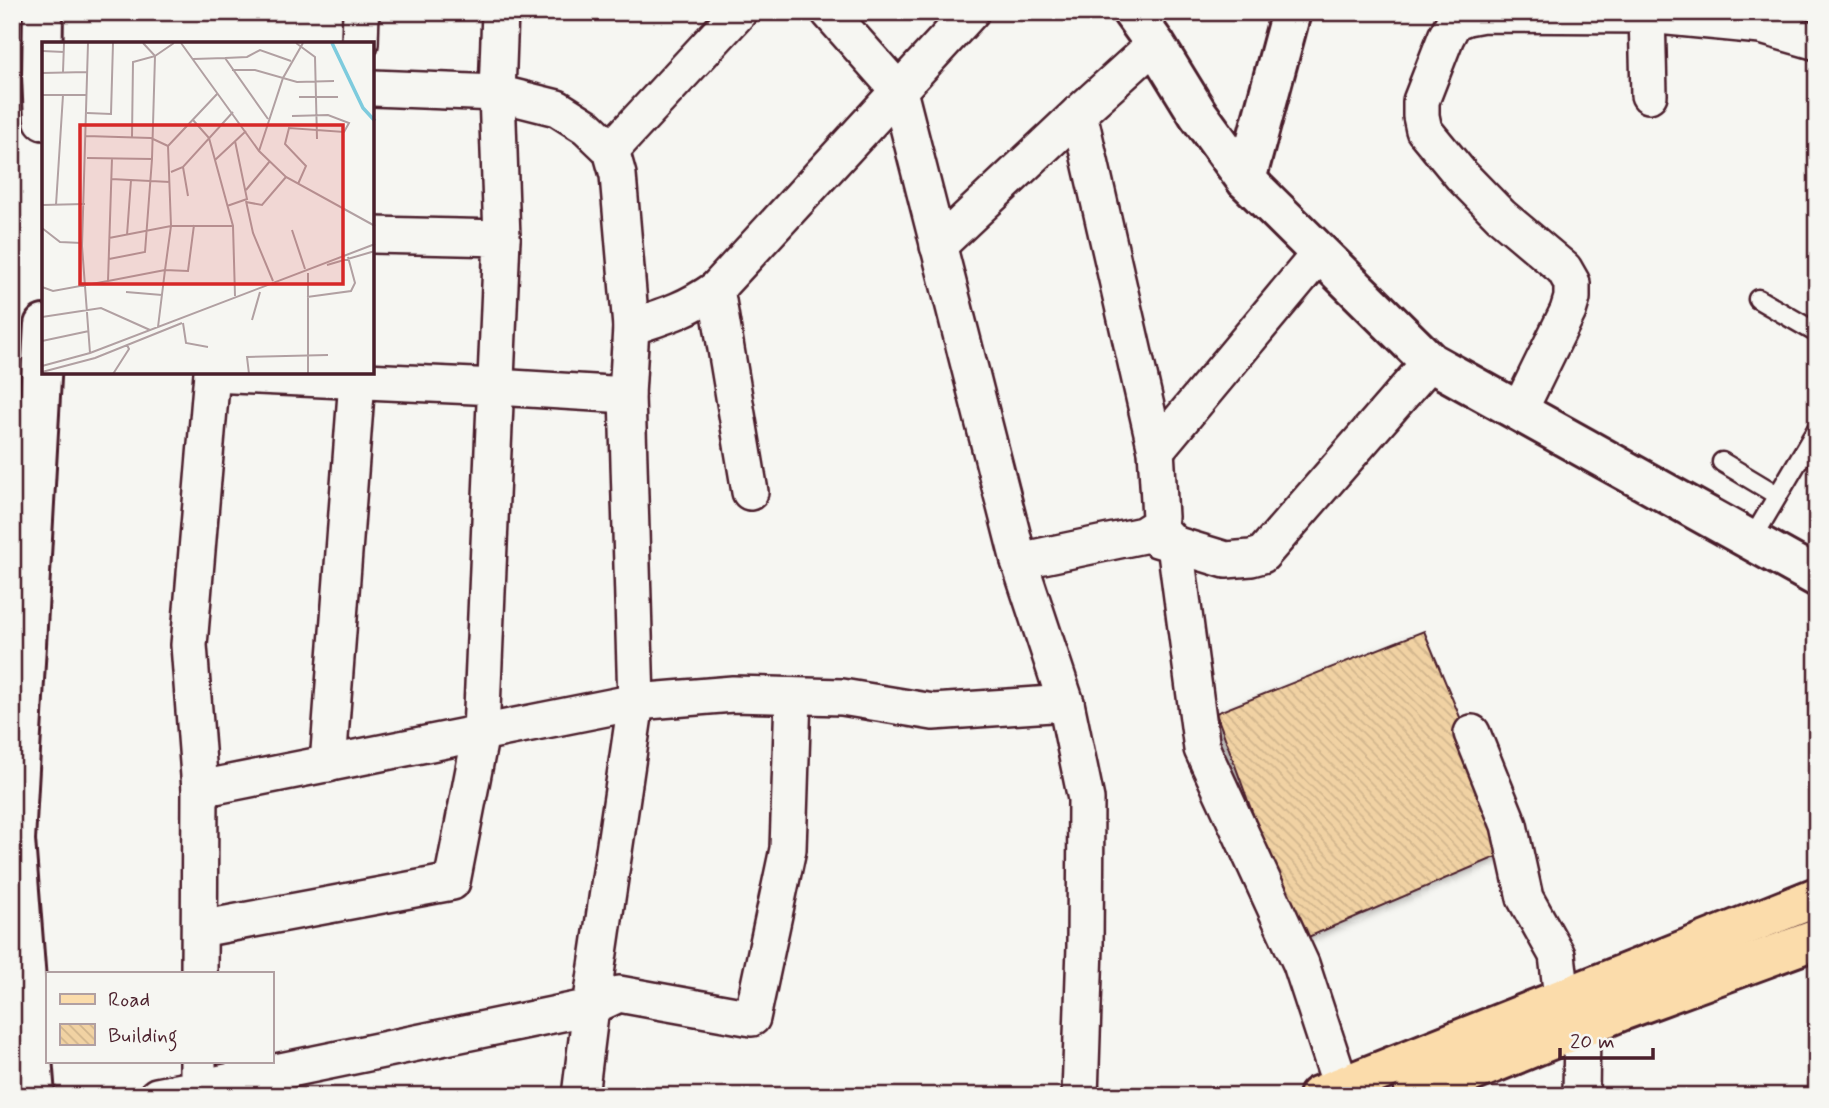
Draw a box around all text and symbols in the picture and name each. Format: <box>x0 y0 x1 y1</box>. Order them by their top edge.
inset map <box>42 42 374 374</box>
legend <box>46 972 273 1062</box>
text: Road <box>108 986 150 1014</box>
scale bar <box>1560 1017 1652 1061</box>
text: Building <box>108 1022 178 1052</box>
text: 20 m <box>1570 1028 1615 1056</box>

